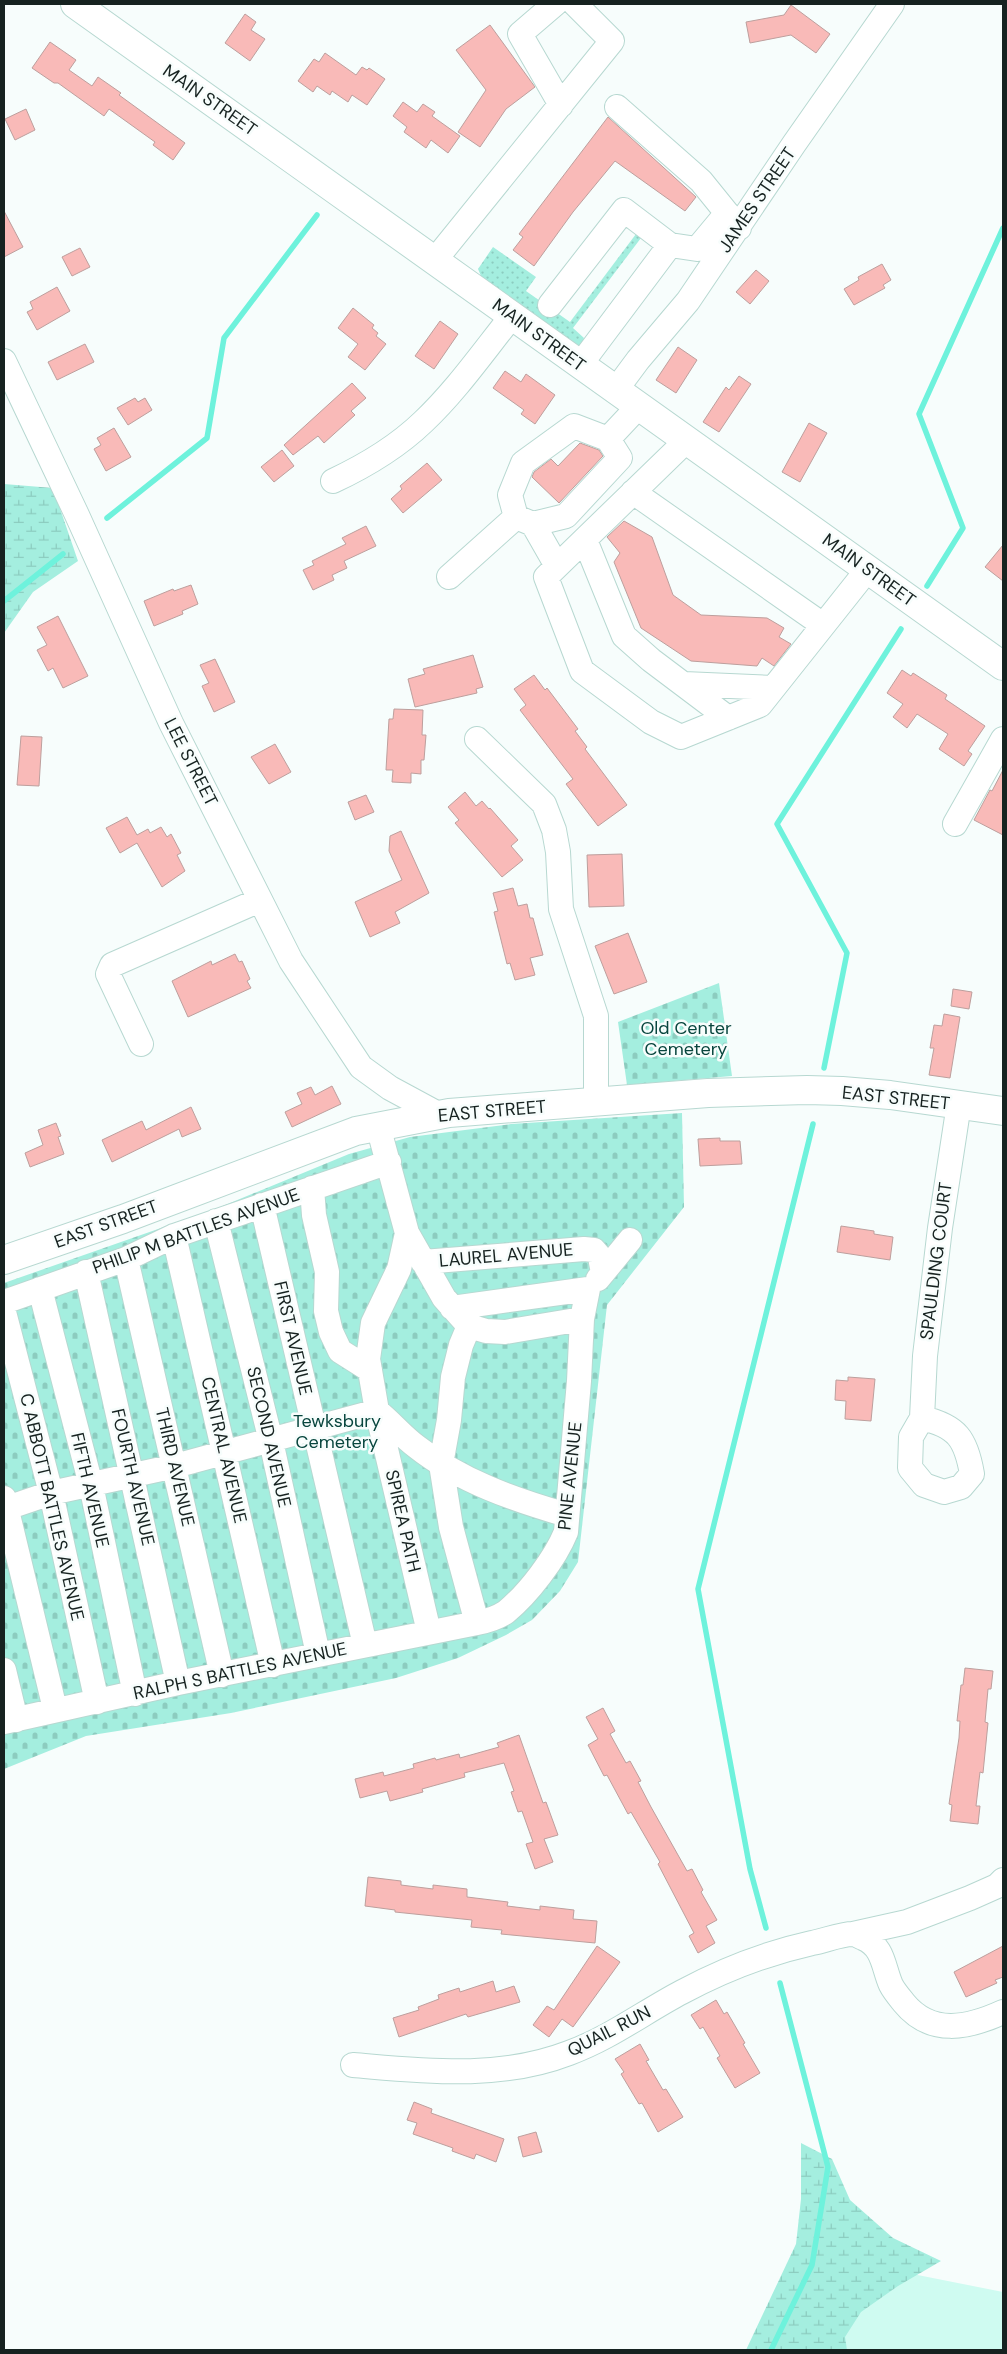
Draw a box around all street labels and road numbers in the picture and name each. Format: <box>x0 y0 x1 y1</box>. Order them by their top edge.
street label: MAIN STREET <box>158 59 262 141</box>
street label: JAMES STREET <box>713 143 801 257</box>
street label: MAIN STREET <box>487 293 591 377</box>
street label: MAIN STREET <box>817 528 921 612</box>
street label: LEE STREET <box>159 714 223 810</box>
street label: EAST STREET <box>841 1080 951 1116</box>
street label: EAST STREET <box>437 1094 547 1128</box>
street label: SPAULDING COURT <box>914 1181 958 1341</box>
street label: PHILIP M BATTLES AVENUE <box>89 1182 303 1280</box>
street label: EAST STREET <box>51 1194 161 1254</box>
street label: LAUREL AVENUE <box>438 1237 574 1273</box>
street label: FIRST AVENUE <box>268 1279 318 1397</box>
street label: SECOND AVENUE <box>241 1364 297 1510</box>
street label: CENTRAL AVENUE <box>196 1375 252 1525</box>
street label: C ABBOTT BATTLES AVENUE <box>14 1391 90 1623</box>
street label: THIRD AVENUE <box>150 1405 200 1529</box>
street label: FOURTH AVENUE <box>106 1406 160 1548</box>
street label: PINE AVENUE <box>552 1421 588 1531</box>
street label: FIFTH AVENUE <box>65 1430 115 1550</box>
street label: SPIREA PATH <box>380 1467 426 1575</box>
street label: RALPH S BATTLES AVENUE <box>131 1637 349 1705</box>
street label: QUAIL RUN <box>563 2000 655 2062</box>

